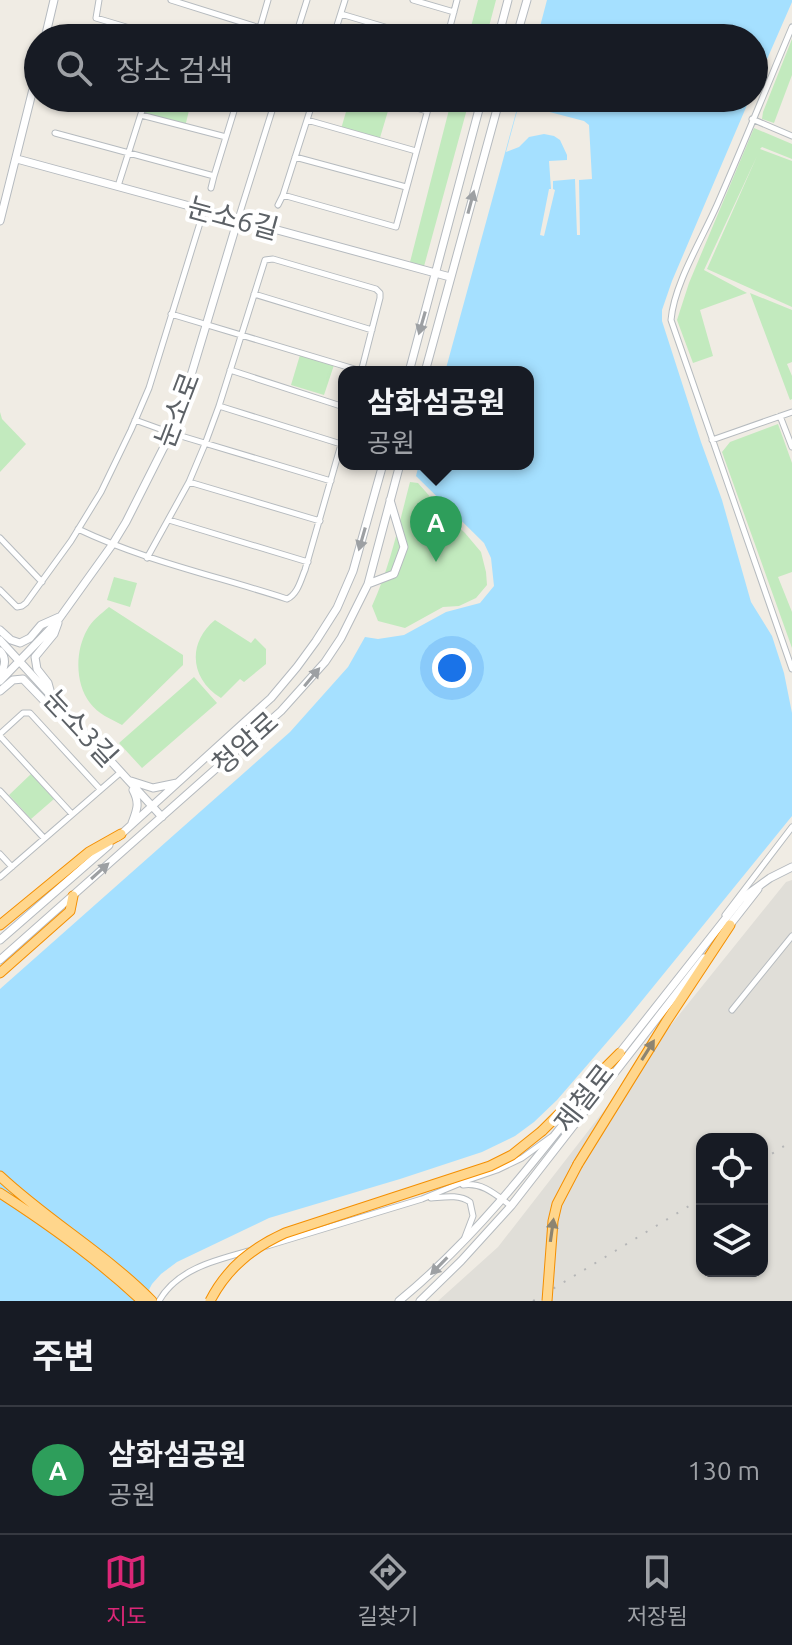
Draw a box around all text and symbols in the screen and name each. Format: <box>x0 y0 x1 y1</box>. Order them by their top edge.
search box <box>24 24 768 112</box>
icon: search <box>52 46 96 90</box>
text: 장소 검색 <box>116 53 233 87</box>
one-way arrow <box>465 189 478 213</box>
street label: 눈소6길 <box>184 190 282 245</box>
one-way arrow <box>416 310 428 335</box>
popup <box>338 366 534 470</box>
street label: 눈소로 <box>148 368 205 451</box>
text: 삼화섬공원 <box>367 385 505 419</box>
text: 공원 <box>367 428 415 457</box>
pin: A <box>410 496 462 562</box>
one-way arrow <box>355 528 368 552</box>
your location <box>432 648 472 688</box>
one-way arrow <box>303 667 320 687</box>
street label: 눈소3길 <box>38 683 124 772</box>
street label: 청암로 <box>206 705 284 780</box>
one-way arrow <box>91 863 110 881</box>
one-way arrow <box>641 1039 655 1061</box>
street label: 제철로 <box>548 1058 620 1138</box>
map controls <box>696 1133 768 1277</box>
button: locate <box>696 1133 768 1205</box>
button: layers <box>696 1205 768 1277</box>
one-way arrow <box>546 1217 559 1242</box>
one-way arrow <box>430 1256 449 1275</box>
text: 주변 <box>32 1336 95 1374</box>
text: 삼화섬공원 <box>108 1437 246 1471</box>
text: A <box>49 1456 67 1485</box>
text: 130 m <box>688 1456 760 1485</box>
text: 공원 <box>108 1480 156 1509</box>
tab: 지도 <box>104 1550 148 1630</box>
tab: 길찾기 <box>357 1550 418 1630</box>
tab: 저장됨 <box>627 1550 688 1630</box>

